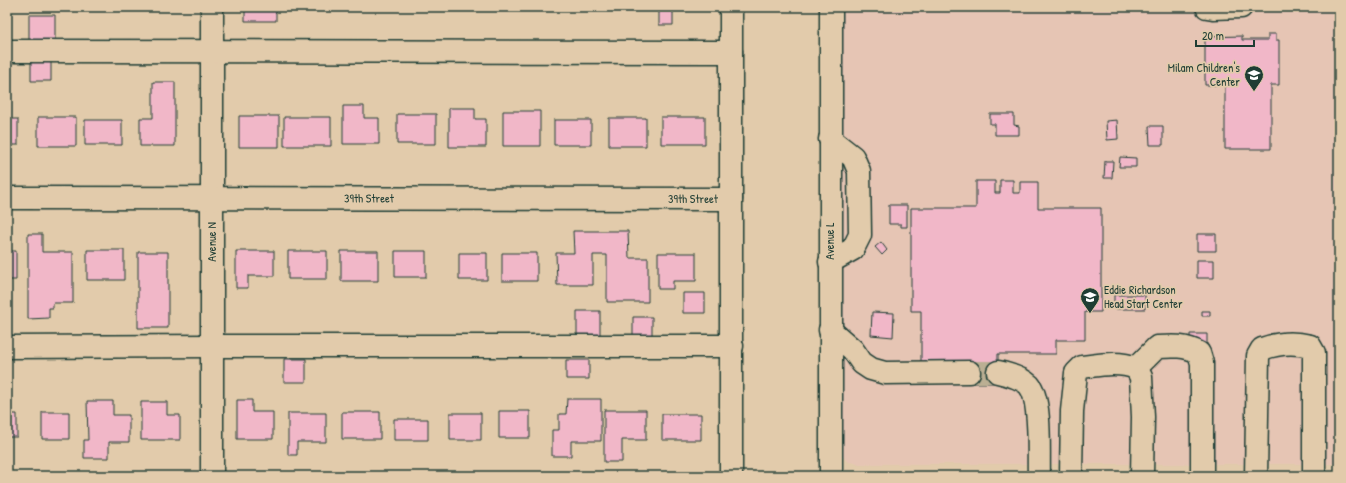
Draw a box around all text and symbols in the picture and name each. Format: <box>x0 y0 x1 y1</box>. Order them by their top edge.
scale bar <box>1196 22 1254 48</box>
text: 20 m <box>1202 27 1224 44</box>
place label: Milam Children's Center <box>1168 59 1240 90</box>
school or university icon: Milam Children's Center <box>1243 64 1265 92</box>
street label: 39th Street <box>344 189 395 207</box>
street label: 39th Street <box>668 190 719 207</box>
street label: Avenue N <box>203 222 220 262</box>
street label: Avenue L <box>821 222 838 260</box>
place label: Eddie Richardson Head Start Center <box>1104 281 1183 312</box>
school or university icon: Eddie Richardson Head Start Center <box>1079 286 1101 314</box>

